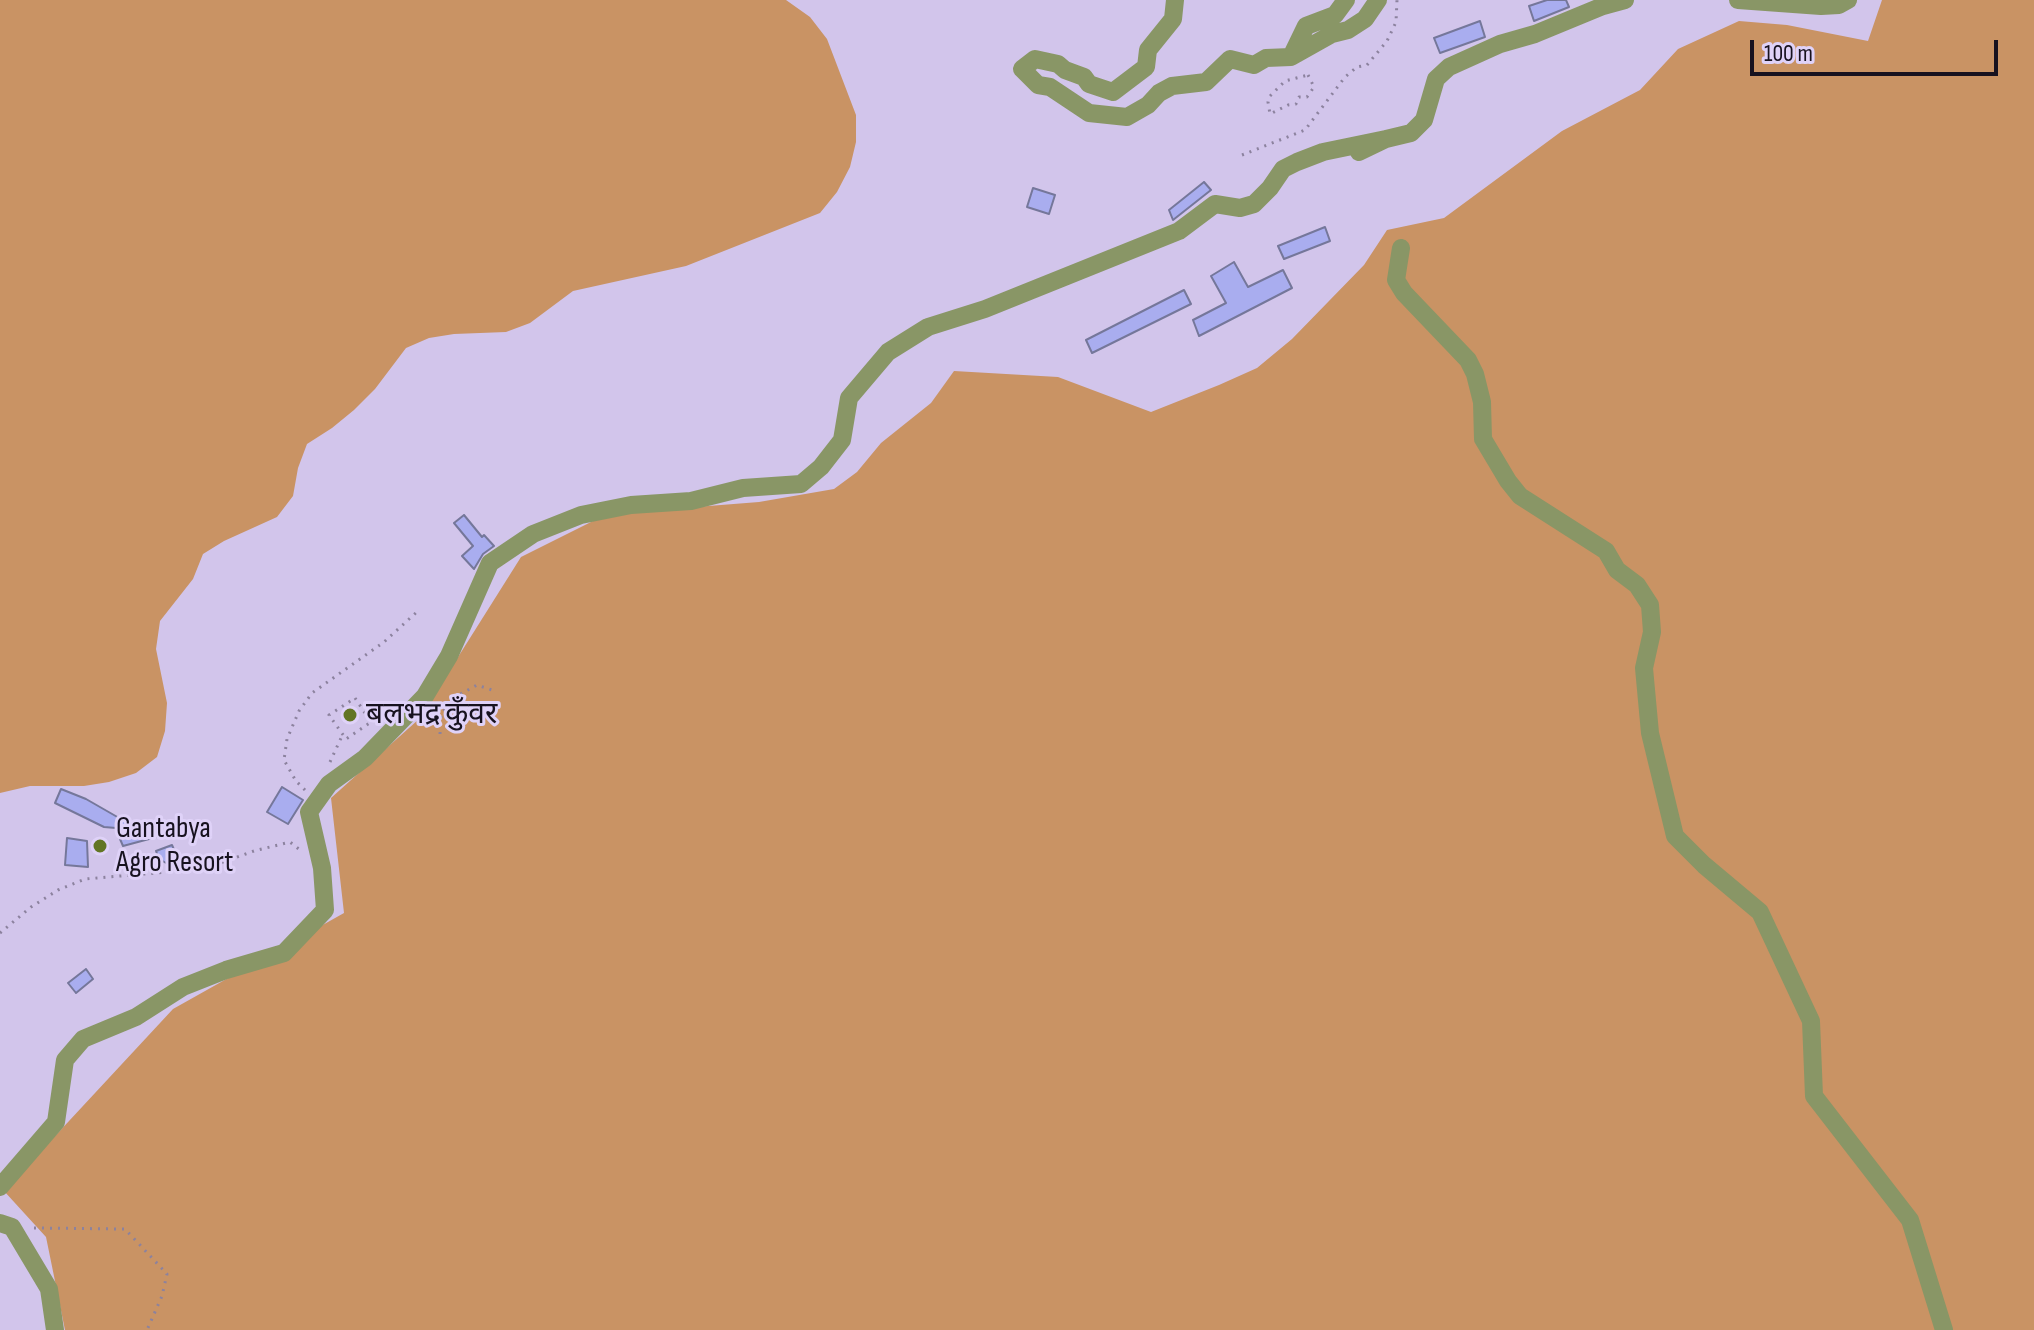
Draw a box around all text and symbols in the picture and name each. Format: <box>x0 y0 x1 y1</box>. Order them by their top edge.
scale bar <box>1754 24 2002 74</box>
text: 100 m <box>1764 39 1813 68</box>
place label: बलभद्र कुँवर <box>366 697 497 733</box>
marker: बलभद्र कुँवर <box>341 706 359 724</box>
place label: Gantabya Agro Resort <box>116 811 233 882</box>
marker: Gantabya Agro Resort <box>91 837 109 855</box>

